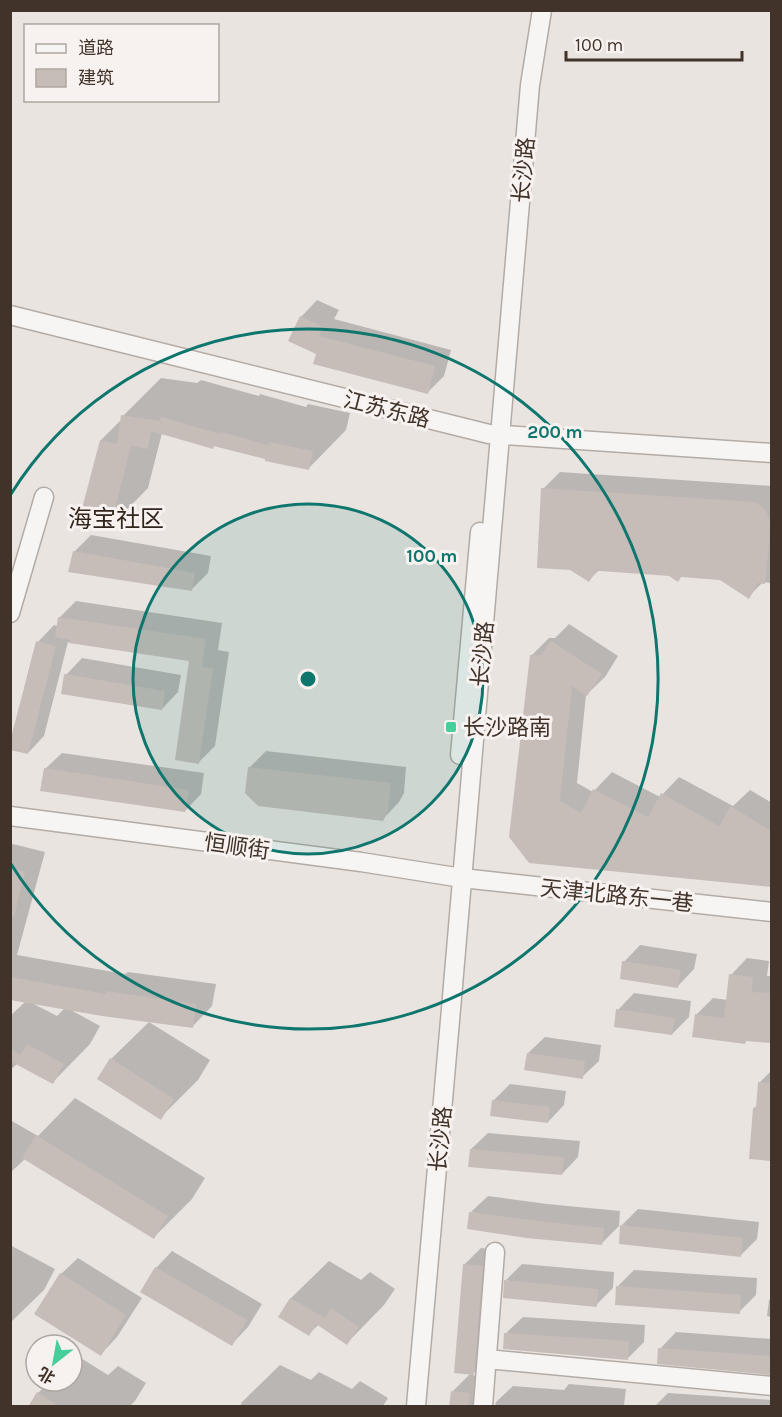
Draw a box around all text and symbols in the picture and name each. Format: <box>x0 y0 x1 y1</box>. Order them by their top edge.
legend <box>24 24 219 102</box>
scale bar <box>566 24 742 62</box>
text: 100 m <box>575 34 623 56</box>
text: 道路 <box>78 37 114 59</box>
text: 建筑 <box>78 67 114 89</box>
street label: 长沙路 <box>508 136 540 204</box>
street label: 江苏东路 <box>341 387 433 433</box>
text: 200 m <box>527 421 583 443</box>
district label: 海宝社区 <box>68 505 164 533</box>
text: 100 m <box>407 545 457 567</box>
street label: 长沙路 <box>467 620 499 688</box>
centre of rings <box>298 669 318 689</box>
place label: 长沙路南 <box>463 715 551 741</box>
marker: 长沙路南 <box>444 720 458 734</box>
street label: 恒顺街 <box>202 830 271 864</box>
street label: 天津北路东一巷 <box>539 875 695 917</box>
street label: 长沙路 <box>425 1105 457 1173</box>
north arrow <box>24 1333 84 1393</box>
text: 北 <box>35 1363 58 1388</box>

